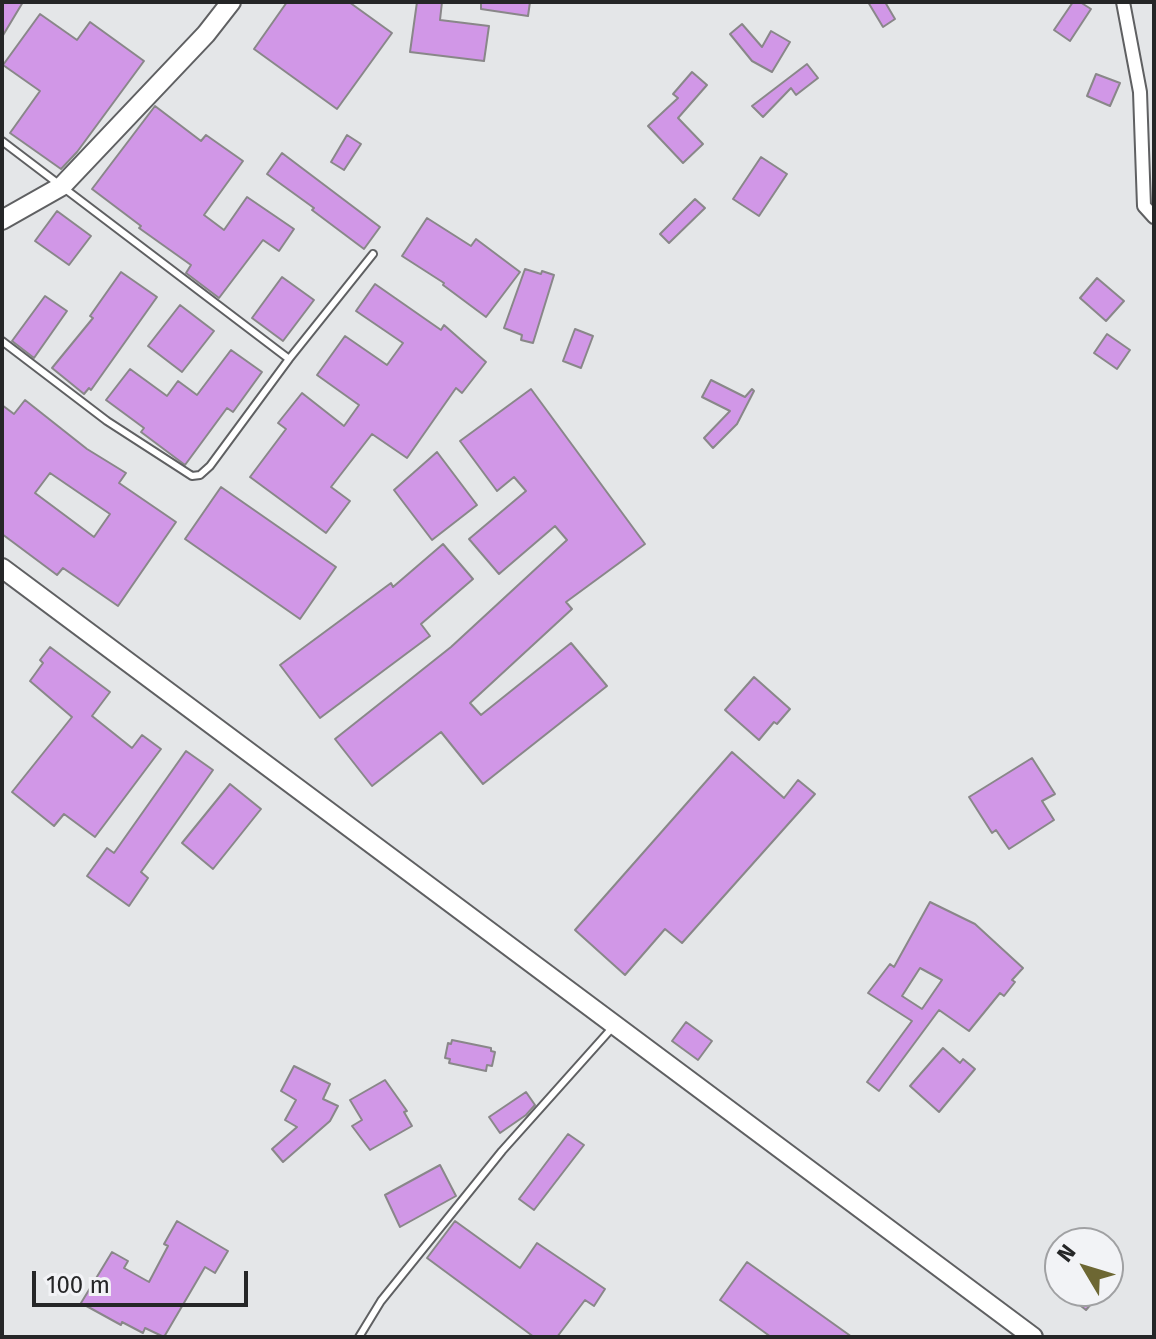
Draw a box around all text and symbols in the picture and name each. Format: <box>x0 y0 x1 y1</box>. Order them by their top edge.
north arrow <box>1044 1227 1124 1307</box>
text: N <box>1051 1239 1081 1267</box>
scale bar <box>36 1255 252 1305</box>
text: 100 m <box>46 1271 110 1299</box>

